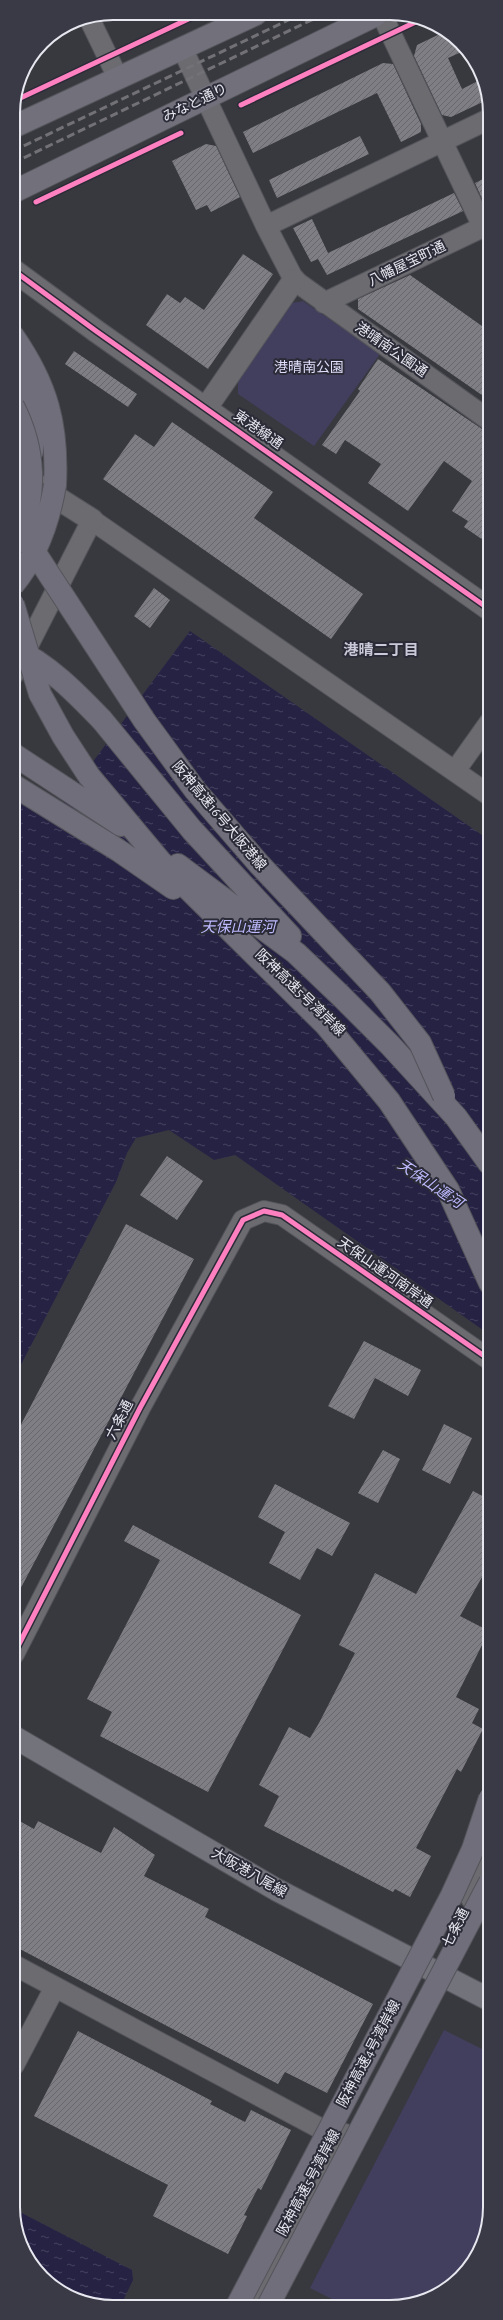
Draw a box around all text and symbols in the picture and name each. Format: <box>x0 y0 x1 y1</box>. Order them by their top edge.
street label: みなと通り <box>160 80 230 125</box>
street label: 八幡屋宝町通 <box>366 238 448 289</box>
street label: 港晴南公園通 <box>353 319 430 380</box>
park label: 港晴南公園 <box>274 360 344 375</box>
street label: 東港線通 <box>231 407 286 452</box>
district label: 港晴二丁目 <box>343 642 419 658</box>
street label: 阪神高速16号大阪港線 <box>169 758 269 873</box>
water label: 天保山運河 <box>200 919 278 935</box>
street label: 阪神高速5号湾岸線 <box>253 946 348 1039</box>
water label: 天保山運河 <box>395 1156 468 1213</box>
street label: 天保山運河南岸通 <box>335 1234 435 1311</box>
street label: 六条通 <box>103 1398 136 1442</box>
street label: 大阪港八尾線 <box>209 1845 289 1900</box>
street label: 七条通 <box>439 1906 472 1950</box>
street label: 阪神高速4号湾岸線 <box>334 1998 403 2110</box>
street label: 阪神高速5号湾岸線 <box>274 2127 343 2238</box>

